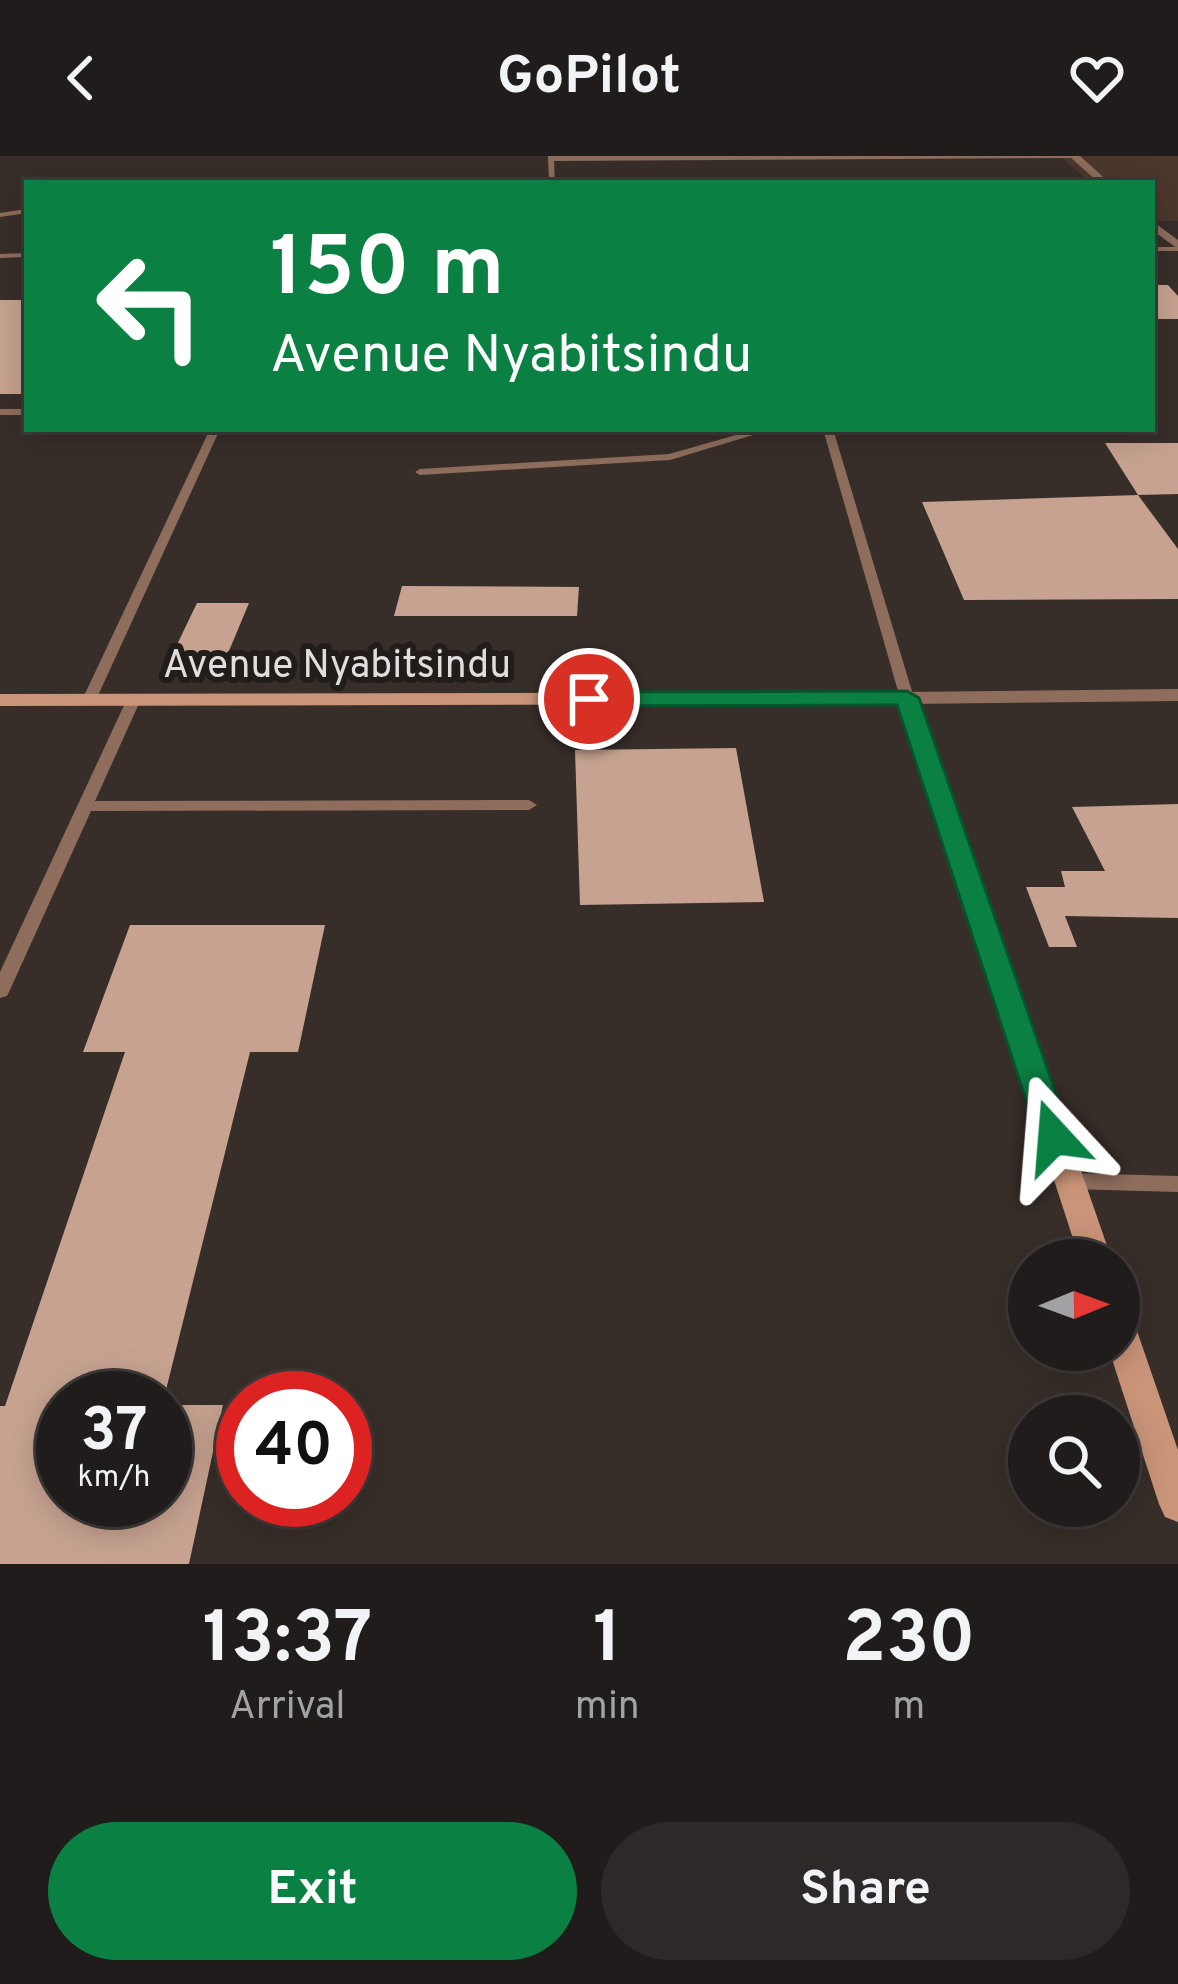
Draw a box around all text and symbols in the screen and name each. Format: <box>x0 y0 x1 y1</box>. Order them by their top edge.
text: GoPilot <box>497 44 681 113</box>
icon: back <box>48 45 114 111</box>
icon: heart <box>1064 45 1130 111</box>
text: 150 m <box>270 219 505 325</box>
icon: left <box>72 228 228 384</box>
text: Avenue Nyabitsindu <box>270 323 752 392</box>
street label: Avenue Nyabitsindu <box>163 643 511 692</box>
pin <box>538 648 640 750</box>
icon: arrive <box>556 666 622 732</box>
position arrow <box>991 1074 1117 1200</box>
north arrow <box>1008 1239 1140 1371</box>
map controls <box>1008 1239 1140 1527</box>
speed limit sign: 40 <box>216 1371 372 1527</box>
button: search <box>1008 1395 1140 1527</box>
text: 37 <box>80 1396 148 1472</box>
text: km/h <box>78 1460 150 1497</box>
text: 13:37 <box>202 1596 372 1688</box>
text: 1 <box>593 1596 622 1688</box>
text: 230 <box>842 1596 976 1688</box>
text: Arrival <box>229 1684 346 1733</box>
text: min <box>575 1684 640 1733</box>
text: m <box>892 1684 925 1733</box>
button: Exit <box>48 1822 577 1960</box>
button: Share <box>601 1822 1130 1960</box>

